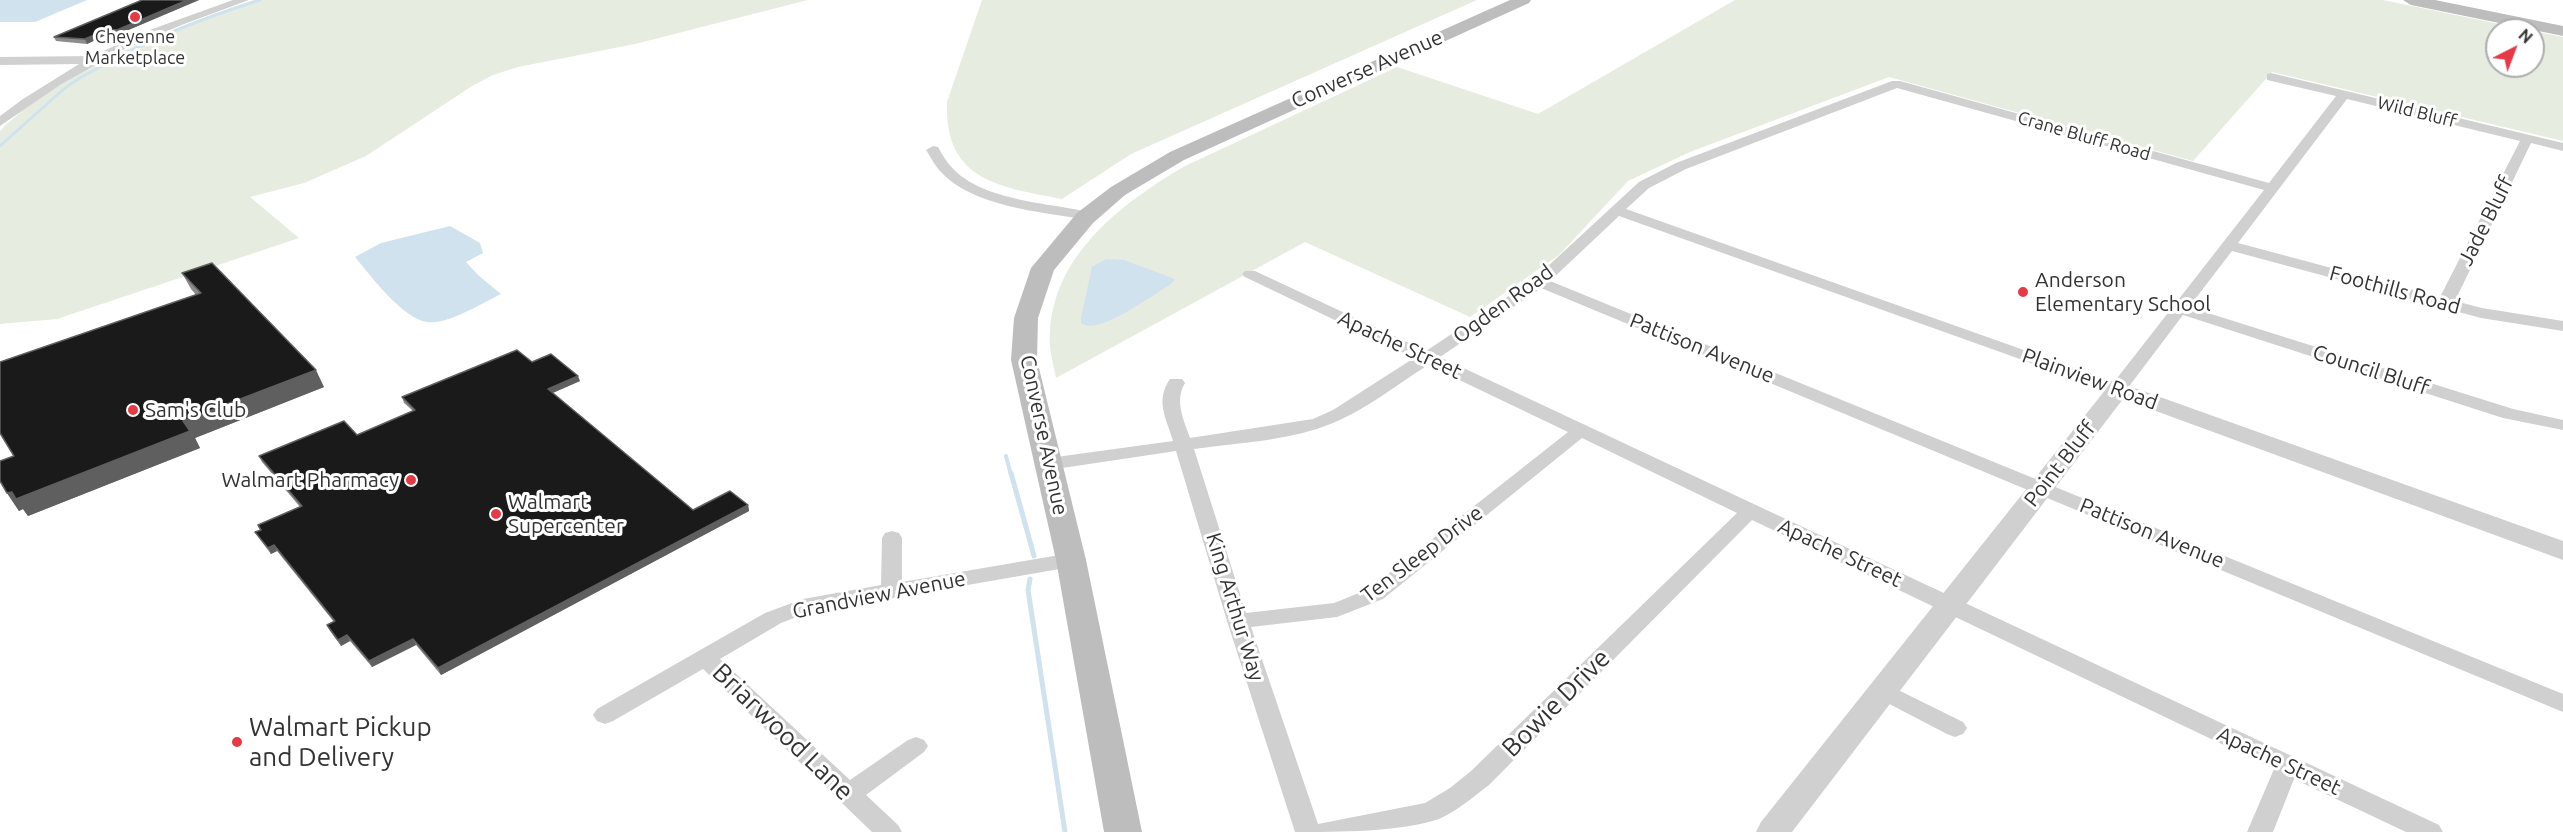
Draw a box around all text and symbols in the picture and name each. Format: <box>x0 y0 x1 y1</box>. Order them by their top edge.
marker: Cheyenne Marketplace <box>128 10 142 24</box>
north arrow <box>2485 18 2545 78</box>
street label: Converse Avenue <box>1287 24 1447 114</box>
text: N <box>2515 25 2536 47</box>
place label: Cheyenne Marketplace <box>85 26 185 68</box>
street label: Wild Bluff <box>2375 92 2459 132</box>
street label: Crane Bluff Road <box>2015 107 2153 165</box>
street label: Jade Bluff <box>2453 172 2519 270</box>
street label: Ogden Road <box>1448 259 1558 349</box>
street label: Foothills Road <box>2327 260 2463 320</box>
place label: Anderson Elementary School <box>2035 267 2211 317</box>
marker: Anderson Elementary School <box>2016 285 2030 299</box>
street label: Apache Street <box>1334 305 1466 385</box>
street label: Pattison Avenue <box>1626 308 1778 388</box>
street label: Council Bluff <box>2310 339 2432 401</box>
street label: Plainview Road <box>2019 343 2161 415</box>
street label: Converse Avenue <box>1015 353 1073 517</box>
place label: Sam's Club <box>145 397 246 423</box>
marker: Sam's Club <box>126 403 140 417</box>
street label: Point Bluff <box>2019 416 2101 512</box>
place label: Walmart Pharmacy <box>221 467 399 493</box>
marker: Walmart Pharmacy <box>404 473 418 487</box>
place label: Walmart Supercenter <box>508 489 624 539</box>
street label: Pattison Avenue <box>2076 493 2228 573</box>
street label: Ten Sleep Drive <box>1356 500 1488 608</box>
marker: Walmart Supercenter <box>489 507 503 521</box>
street label: Apache Street <box>1774 513 1906 593</box>
street label: King Arthur Way <box>1200 530 1270 684</box>
street label: Grandview Avenue <box>790 566 968 624</box>
street label: Bowie Drive <box>1495 642 1617 764</box>
street label: Briarwood Lane <box>706 657 860 807</box>
place label: Walmart Pickup and Delivery <box>249 711 432 772</box>
street label: Apache Street <box>2213 721 2345 801</box>
marker: Walmart Pickup and Delivery <box>230 735 244 749</box>

